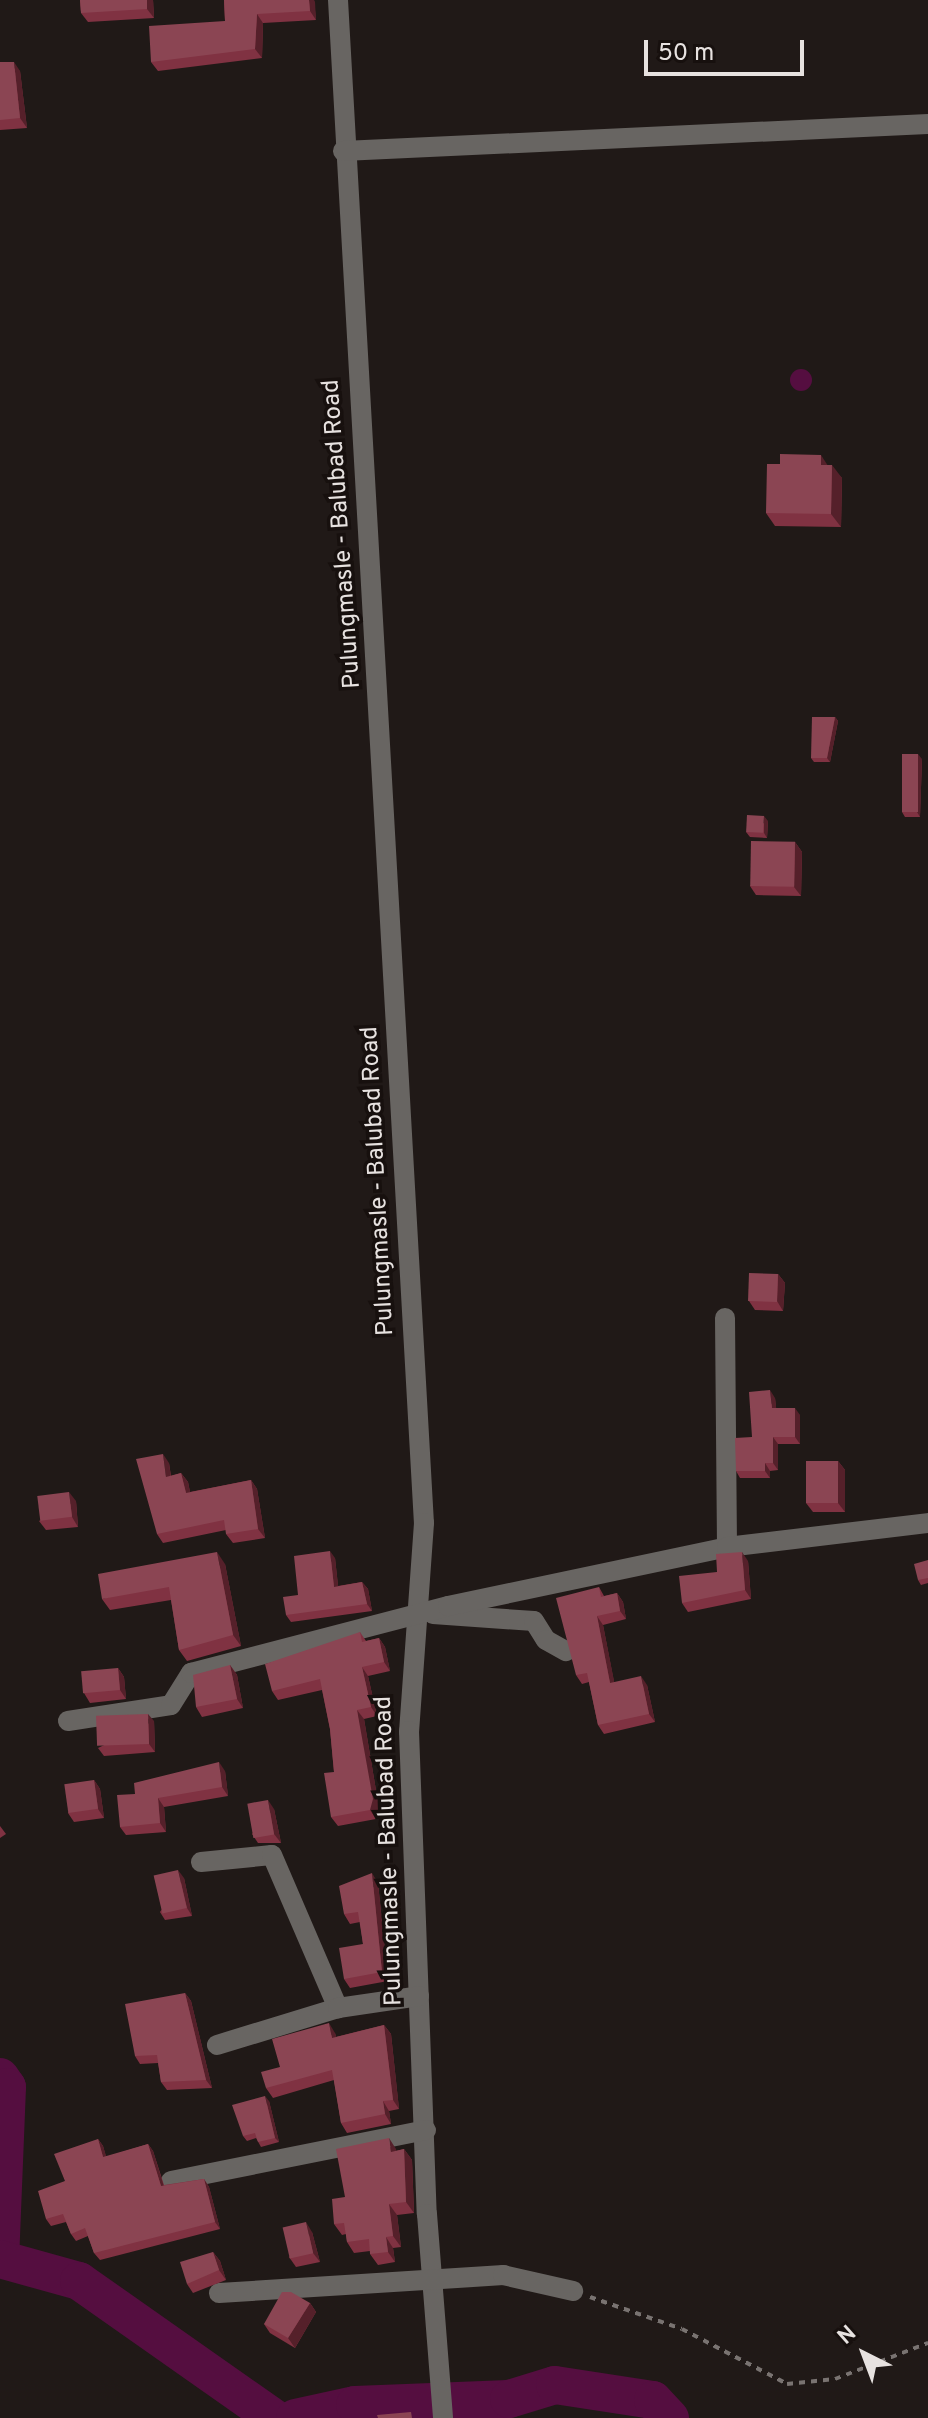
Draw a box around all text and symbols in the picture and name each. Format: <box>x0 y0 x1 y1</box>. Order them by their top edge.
scale bar <box>648 24 808 74</box>
text: 50 m <box>658 39 714 69</box>
street label: Pulungmasle - Balubad Road <box>318 378 368 690</box>
street label: Pulungmasle - Balubad Road <box>357 1025 401 1337</box>
street label: Pulungmasle - Balubad Road <box>370 1696 410 2006</box>
north arrow <box>824 2314 904 2394</box>
text: N <box>833 2320 863 2351</box>

